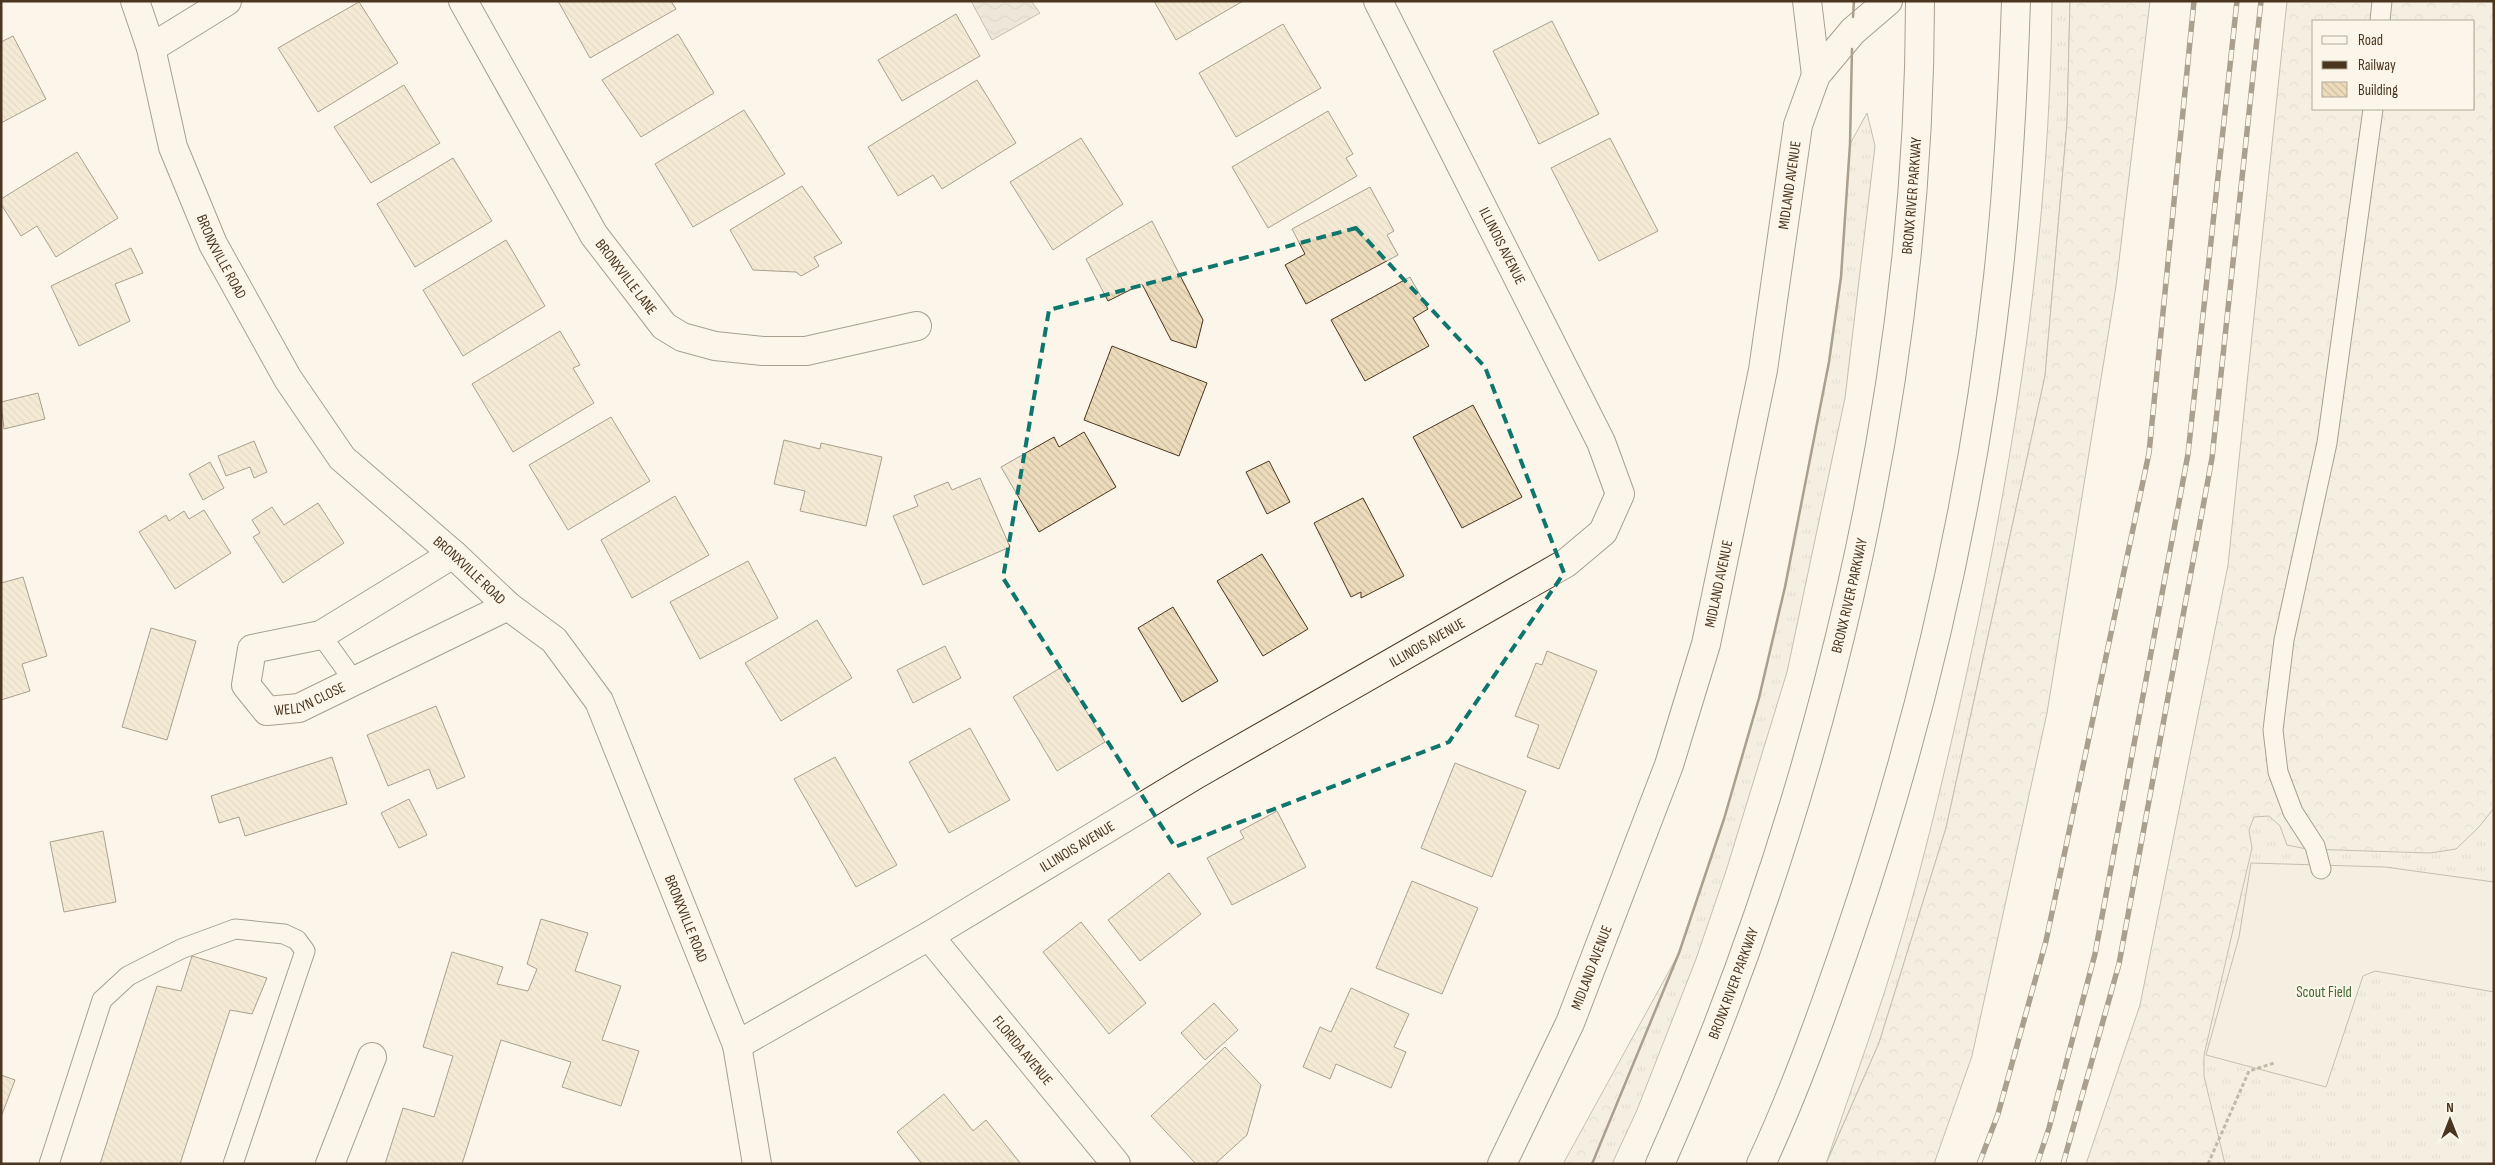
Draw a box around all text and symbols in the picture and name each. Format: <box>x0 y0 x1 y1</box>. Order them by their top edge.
legend <box>2312 20 2475 110</box>
text: Road <box>2358 31 2383 50</box>
text: Railway <box>2358 56 2396 75</box>
text: Building <box>2358 81 2398 100</box>
street label: BRONX RIVER PARKWAY <box>1897 136 1926 255</box>
street label: MIDLAND AVENUE <box>1774 140 1805 231</box>
street label: ILLINOIS AVENUE <box>1474 204 1530 288</box>
street label: BRONXVILLE ROAD <box>192 212 251 302</box>
street label: BRONXVILLE LANE <box>591 235 661 319</box>
street label: BRONXVILLE ROAD <box>429 532 510 609</box>
street label: BRONX RIVER PARKWAY <box>1827 536 1872 655</box>
street label: MIDLAND AVENUE <box>1700 538 1737 629</box>
street label: ILLINOIS AVENUE <box>1386 613 1468 672</box>
street label: WELLYN CLOSE <box>273 677 348 720</box>
street label: ILLINOIS AVENUE <box>1036 816 1118 876</box>
street label: BRONXVILLE ROAD <box>660 872 712 965</box>
street label: MIDLAND AVENUE <box>1566 922 1616 1013</box>
street label: BRONX RIVER PARKWAY <box>1704 924 1763 1042</box>
park label: Scout Field <box>2296 983 2352 1002</box>
street label: FLORIDA AVENUE <box>989 1012 1057 1089</box>
north arrow <box>2425 1095 2475 1145</box>
text: N <box>2446 1099 2454 1116</box>

